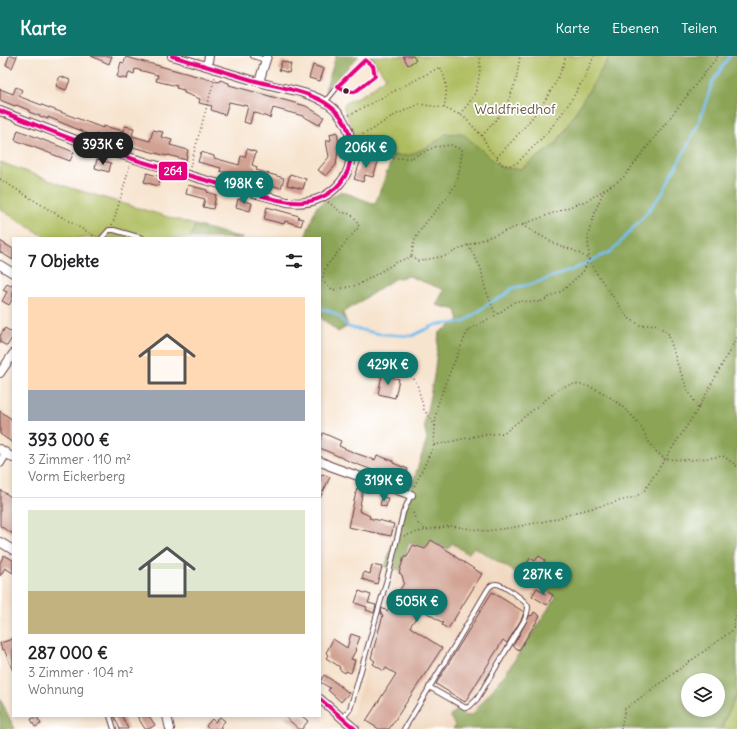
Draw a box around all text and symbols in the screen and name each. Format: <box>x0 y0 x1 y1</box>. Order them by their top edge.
text: Karte <box>20 16 67 40</box>
text: Karte <box>556 19 590 37</box>
text: Ebenen <box>612 19 659 37</box>
text: Teilen <box>681 19 717 37</box>
unlabelled marker <box>341 86 351 96</box>
park label: Waldfriedhof <box>474 100 556 118</box>
pin: 393K € <box>70 132 136 166</box>
pin: 206K € <box>333 135 399 169</box>
text: 393K € <box>82 136 124 153</box>
text: 206K € <box>345 139 387 156</box>
line badge: 264 <box>158 161 188 181</box>
text: 264 <box>164 164 183 178</box>
pin: 198K € <box>211 171 277 205</box>
text: 198K € <box>224 175 264 192</box>
text: 7 Objekte <box>28 250 99 272</box>
icon: filters <box>283 250 305 272</box>
icon: home <box>131 323 203 395</box>
pin: 429K € <box>355 352 421 386</box>
text: 429K € <box>367 356 409 373</box>
text: 393 000 € <box>28 429 110 451</box>
text: 3 Zimmer · 110 m² <box>28 451 131 468</box>
text: Vorm Eickerberg <box>28 468 125 485</box>
pin: 319K € <box>351 468 417 502</box>
text: 319K € <box>364 472 404 489</box>
icon: home <box>131 536 203 608</box>
pin: 287K € <box>510 562 576 596</box>
text: 287K € <box>523 566 563 583</box>
pin: 505K € <box>384 589 450 623</box>
text: 505K € <box>396 593 439 610</box>
text: 287 000 € <box>28 642 108 664</box>
text: 3 Zimmer · 104 m² <box>28 664 134 681</box>
map controls <box>681 673 725 717</box>
button: layers <box>681 673 725 717</box>
text: Wohnung <box>28 681 84 698</box>

